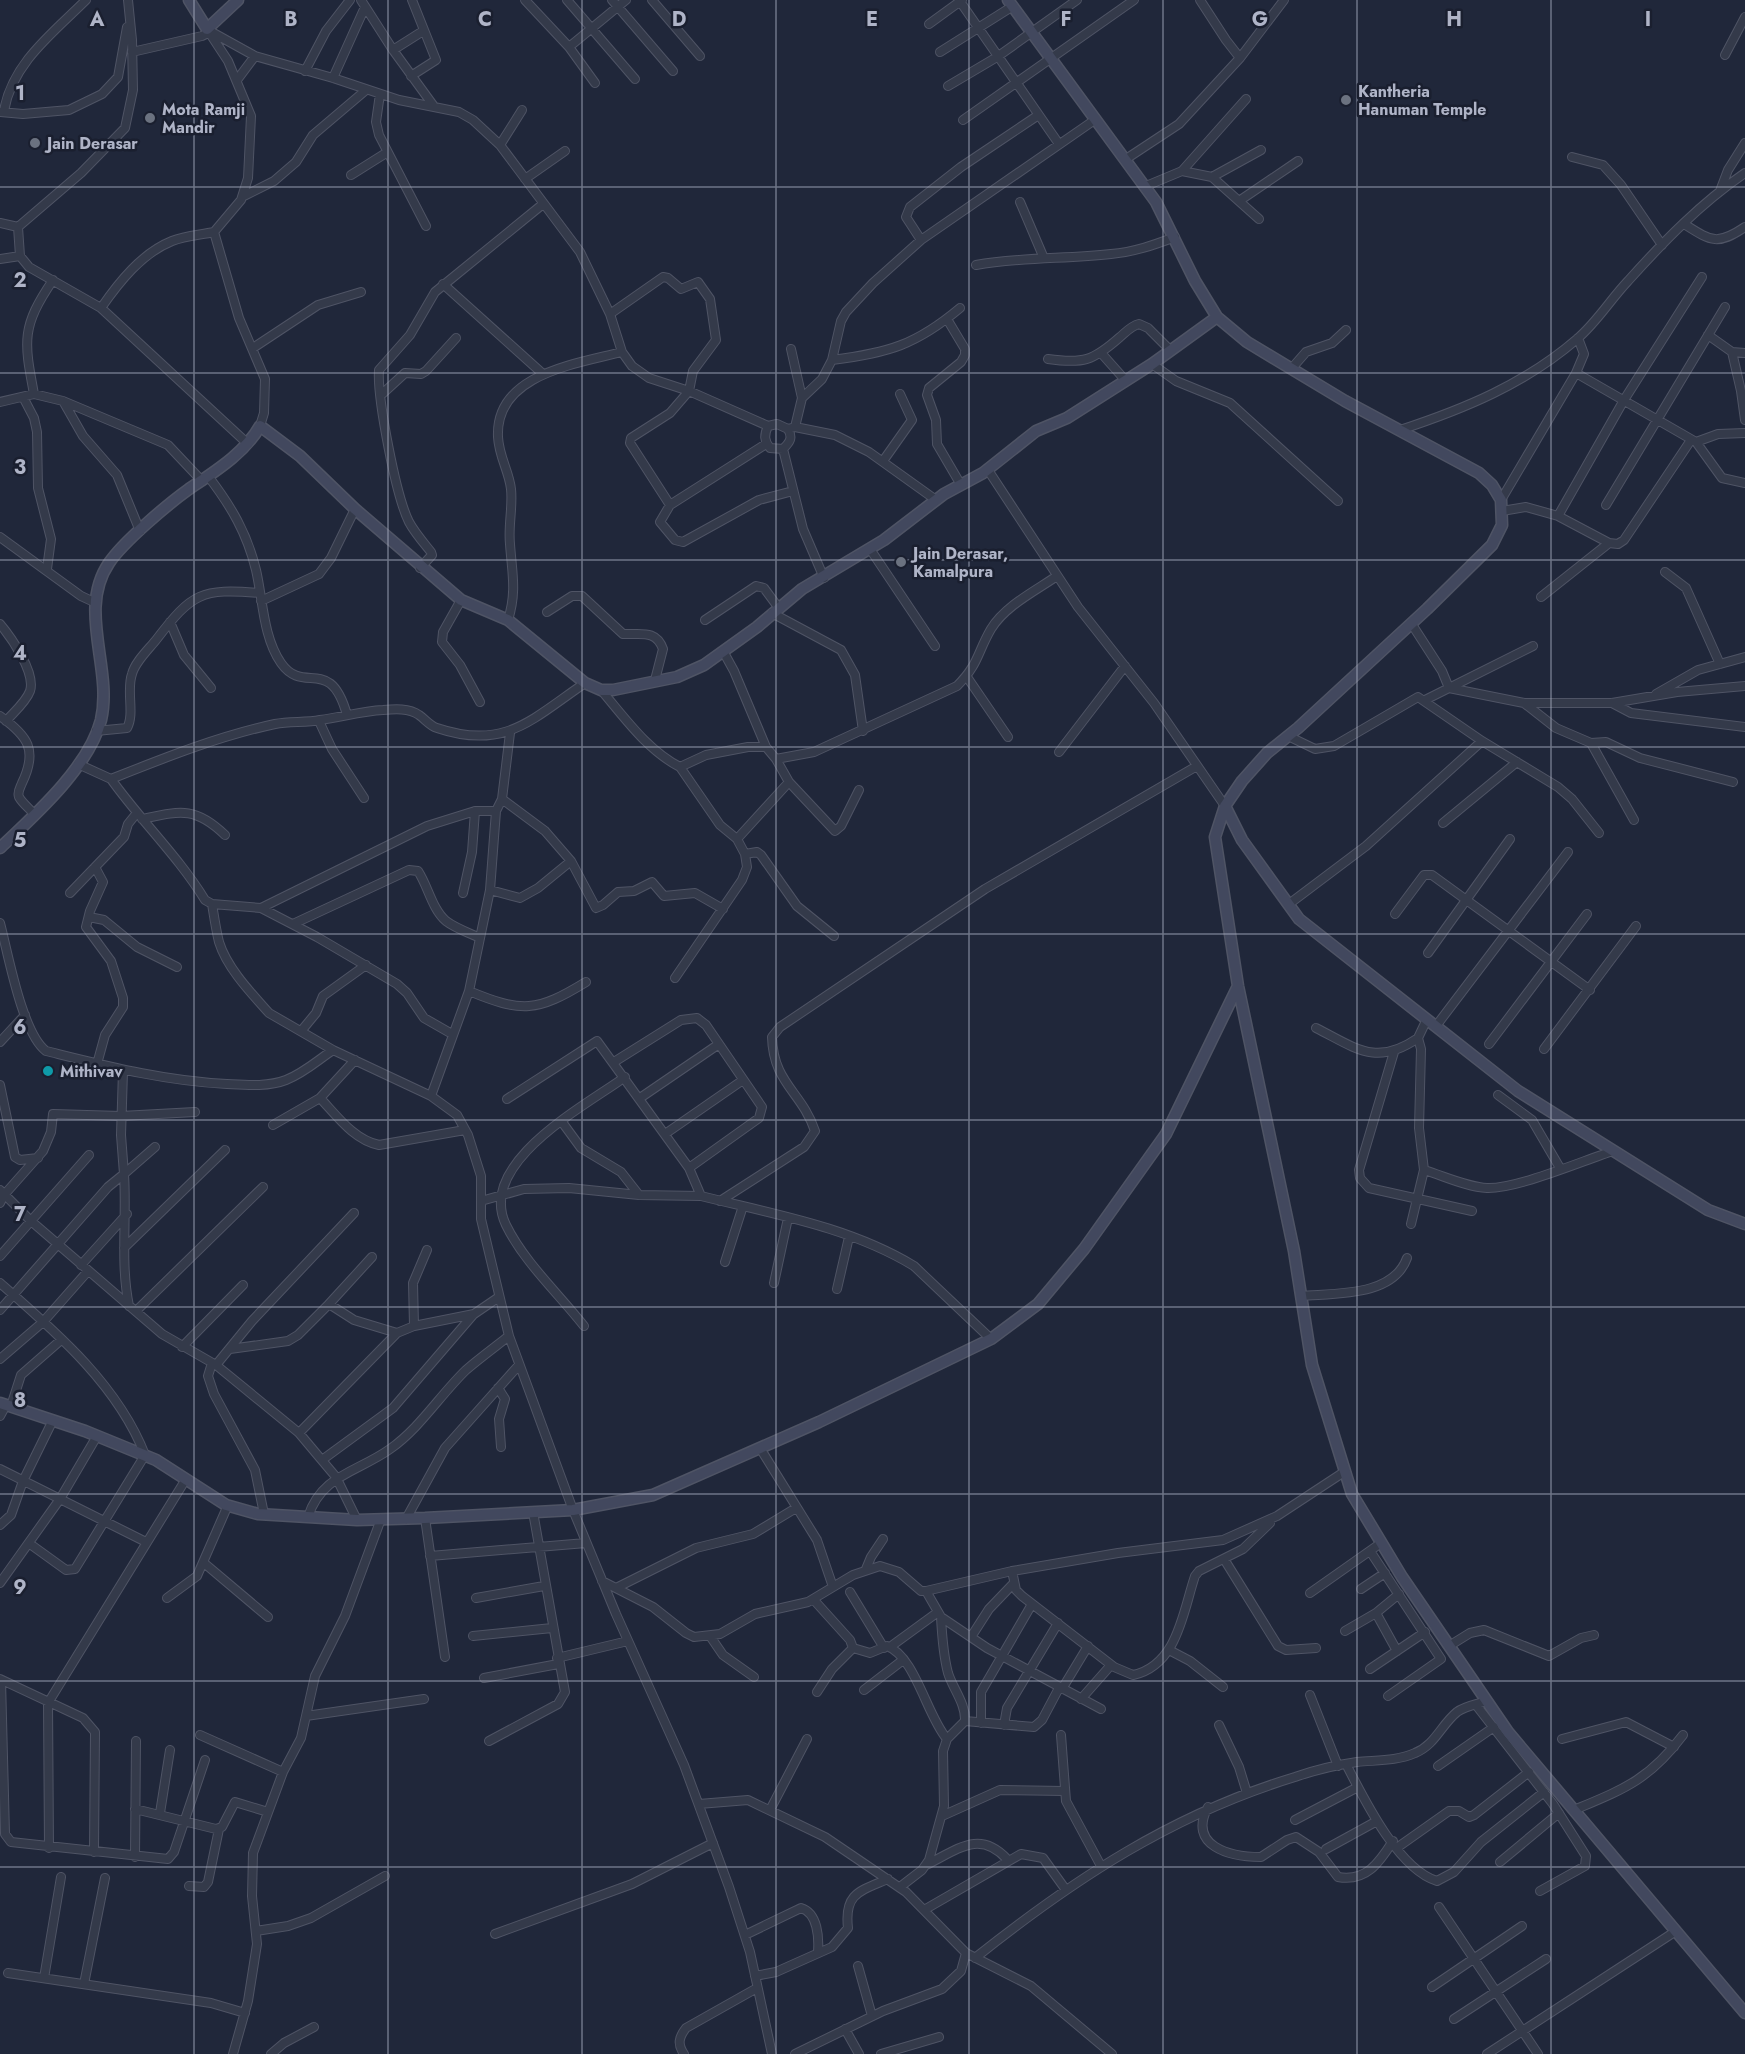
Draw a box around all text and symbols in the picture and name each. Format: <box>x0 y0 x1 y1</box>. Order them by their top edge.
text: A <box>89 5 105 34</box>
text: B <box>284 5 298 34</box>
text: C <box>478 5 492 34</box>
text: D <box>672 5 686 34</box>
text: E <box>866 5 878 34</box>
text: F <box>1060 5 1072 34</box>
text: G <box>1252 5 1268 34</box>
text: H <box>1446 5 1462 34</box>
text: I <box>1645 5 1651 34</box>
text: 1 <box>15 79 25 108</box>
place label: Kantheria Hanuman Temple <box>1358 80 1486 121</box>
marker: Kantheria Hanuman Temple <box>1339 93 1353 107</box>
place label: Mota Ramji Mandir <box>162 98 245 139</box>
marker: Mota Ramji Mandir <box>143 111 157 125</box>
place label: Jain Derasar <box>44 132 138 155</box>
marker: Jain Derasar <box>28 136 42 150</box>
text: 2 <box>13 266 27 295</box>
text: 3 <box>14 453 26 482</box>
place label: Jain Derasar, Kamalpura <box>910 542 1008 583</box>
marker: Jain Derasar, Kamalpura <box>894 555 908 569</box>
text: 4 <box>13 639 27 668</box>
text: 5 <box>14 826 27 855</box>
text: 6 <box>13 1013 27 1042</box>
place label: Mithivav <box>60 1060 123 1083</box>
marker: Mithivav <box>41 1064 55 1078</box>
text: 7 <box>14 1200 27 1229</box>
text: 8 <box>14 1386 26 1415</box>
text: 9 <box>13 1573 27 1602</box>

